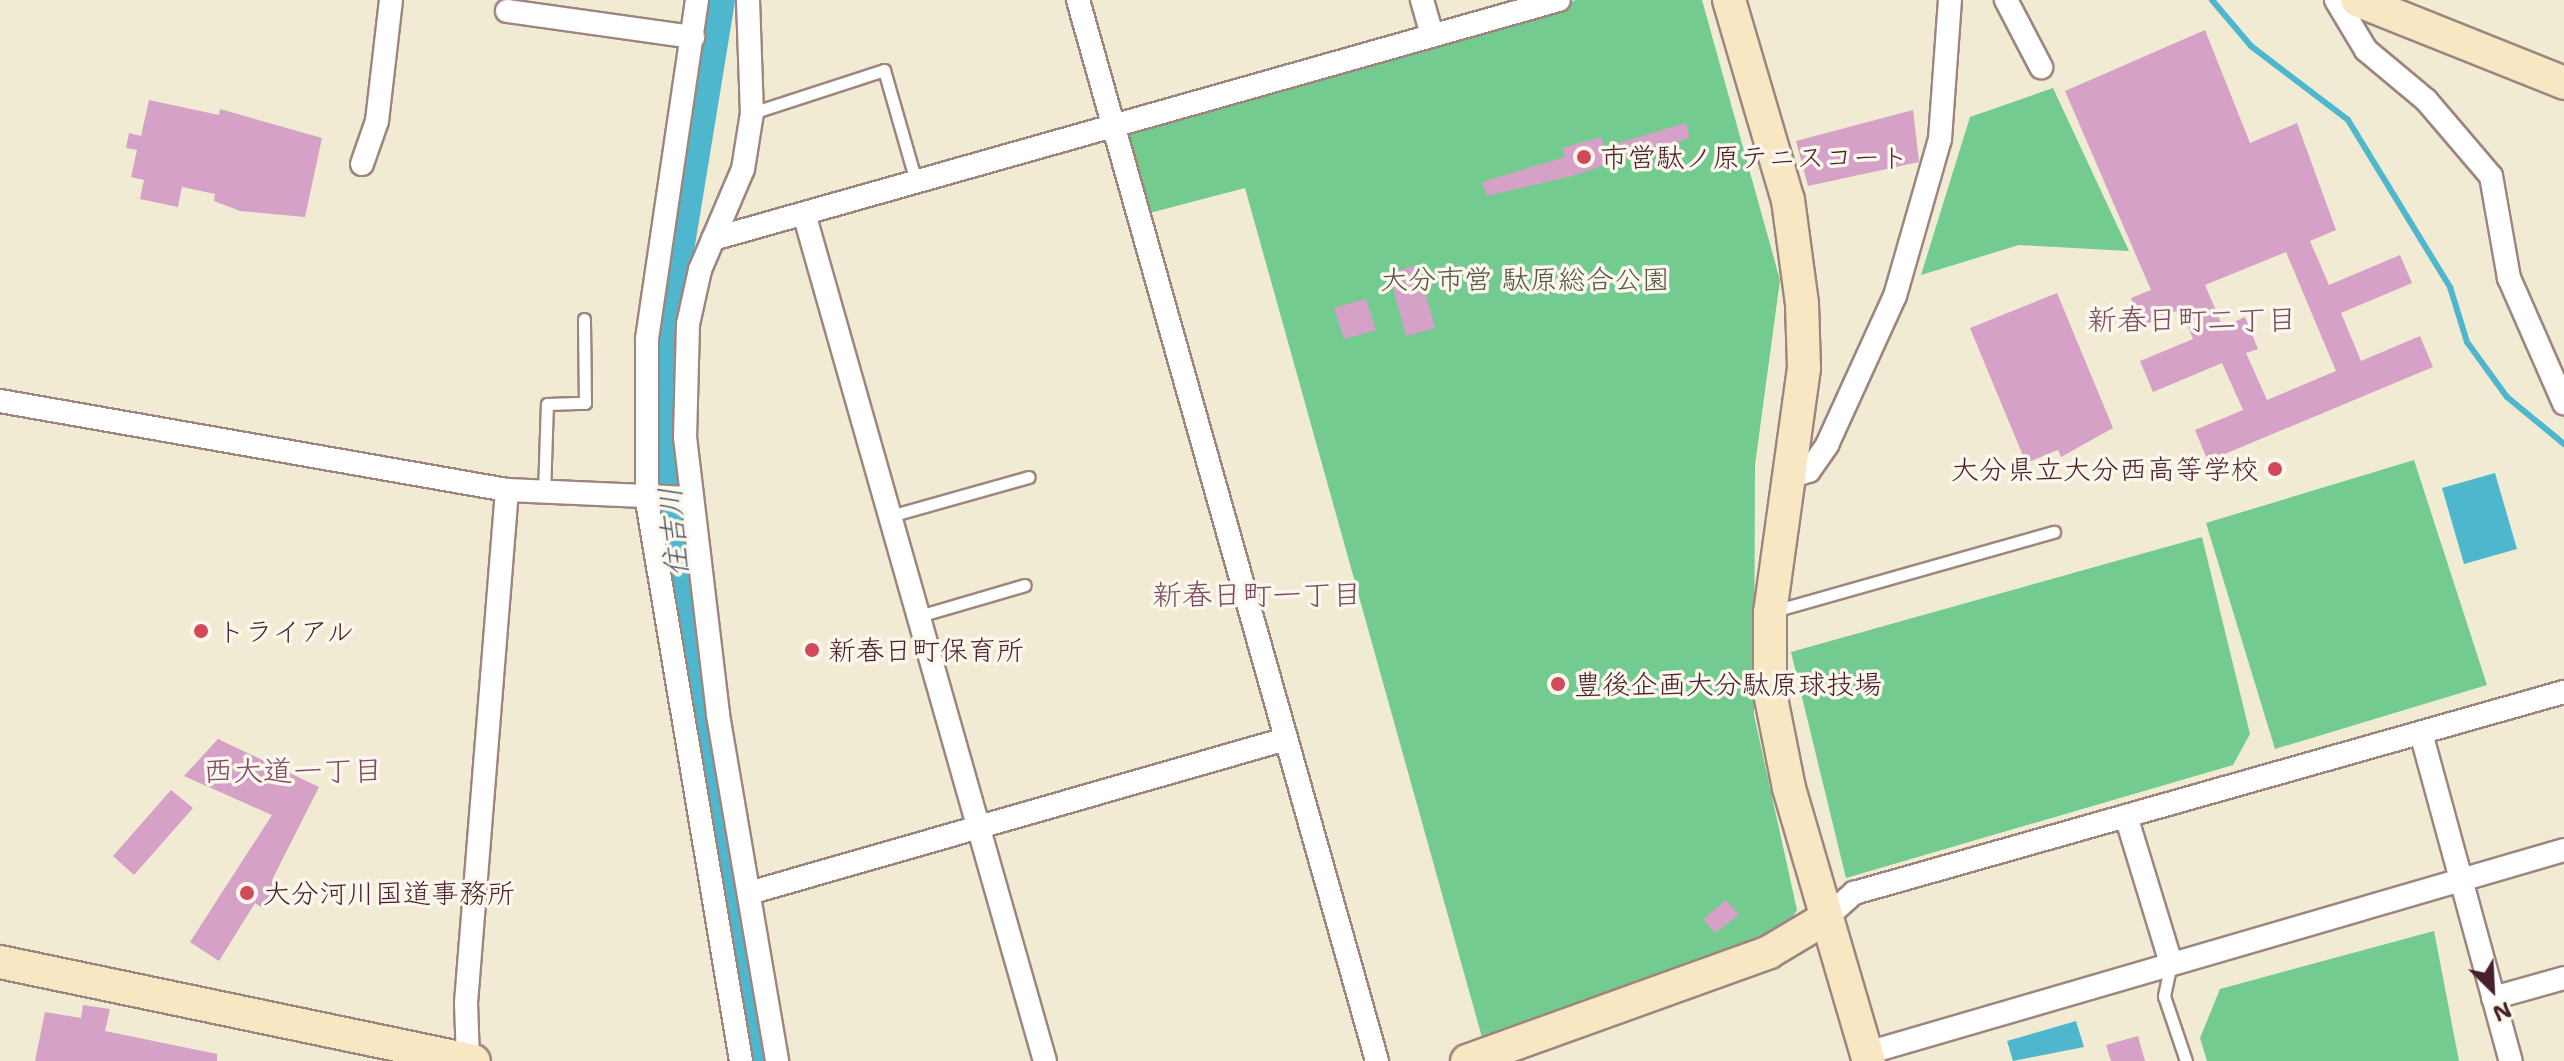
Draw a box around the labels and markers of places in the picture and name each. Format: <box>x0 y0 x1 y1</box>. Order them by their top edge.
place label: 市営駄ノ原テニスコート <box>1600 140 1908 174</box>
marker: 市営駄ノ原テニスコート <box>1575 148 1593 166</box>
place label: 大分県立大分西高等学校 <box>1951 452 2259 486</box>
marker: 大分県立大分西高等学校 <box>2266 460 2284 478</box>
place label: トライアル <box>217 614 357 648</box>
marker: トライアル <box>192 622 210 640</box>
place label: 新春日町保育所 <box>828 633 1024 667</box>
marker: 新春日町保育所 <box>803 641 821 659</box>
place label: 豊後企画大分駄原球技場 <box>1574 667 1882 701</box>
marker: 豊後企画大分駄原球技場 <box>1549 675 1567 693</box>
place label: 大分河川国道事務所 <box>263 876 515 910</box>
marker: 大分河川国道事務所 <box>238 884 256 902</box>

